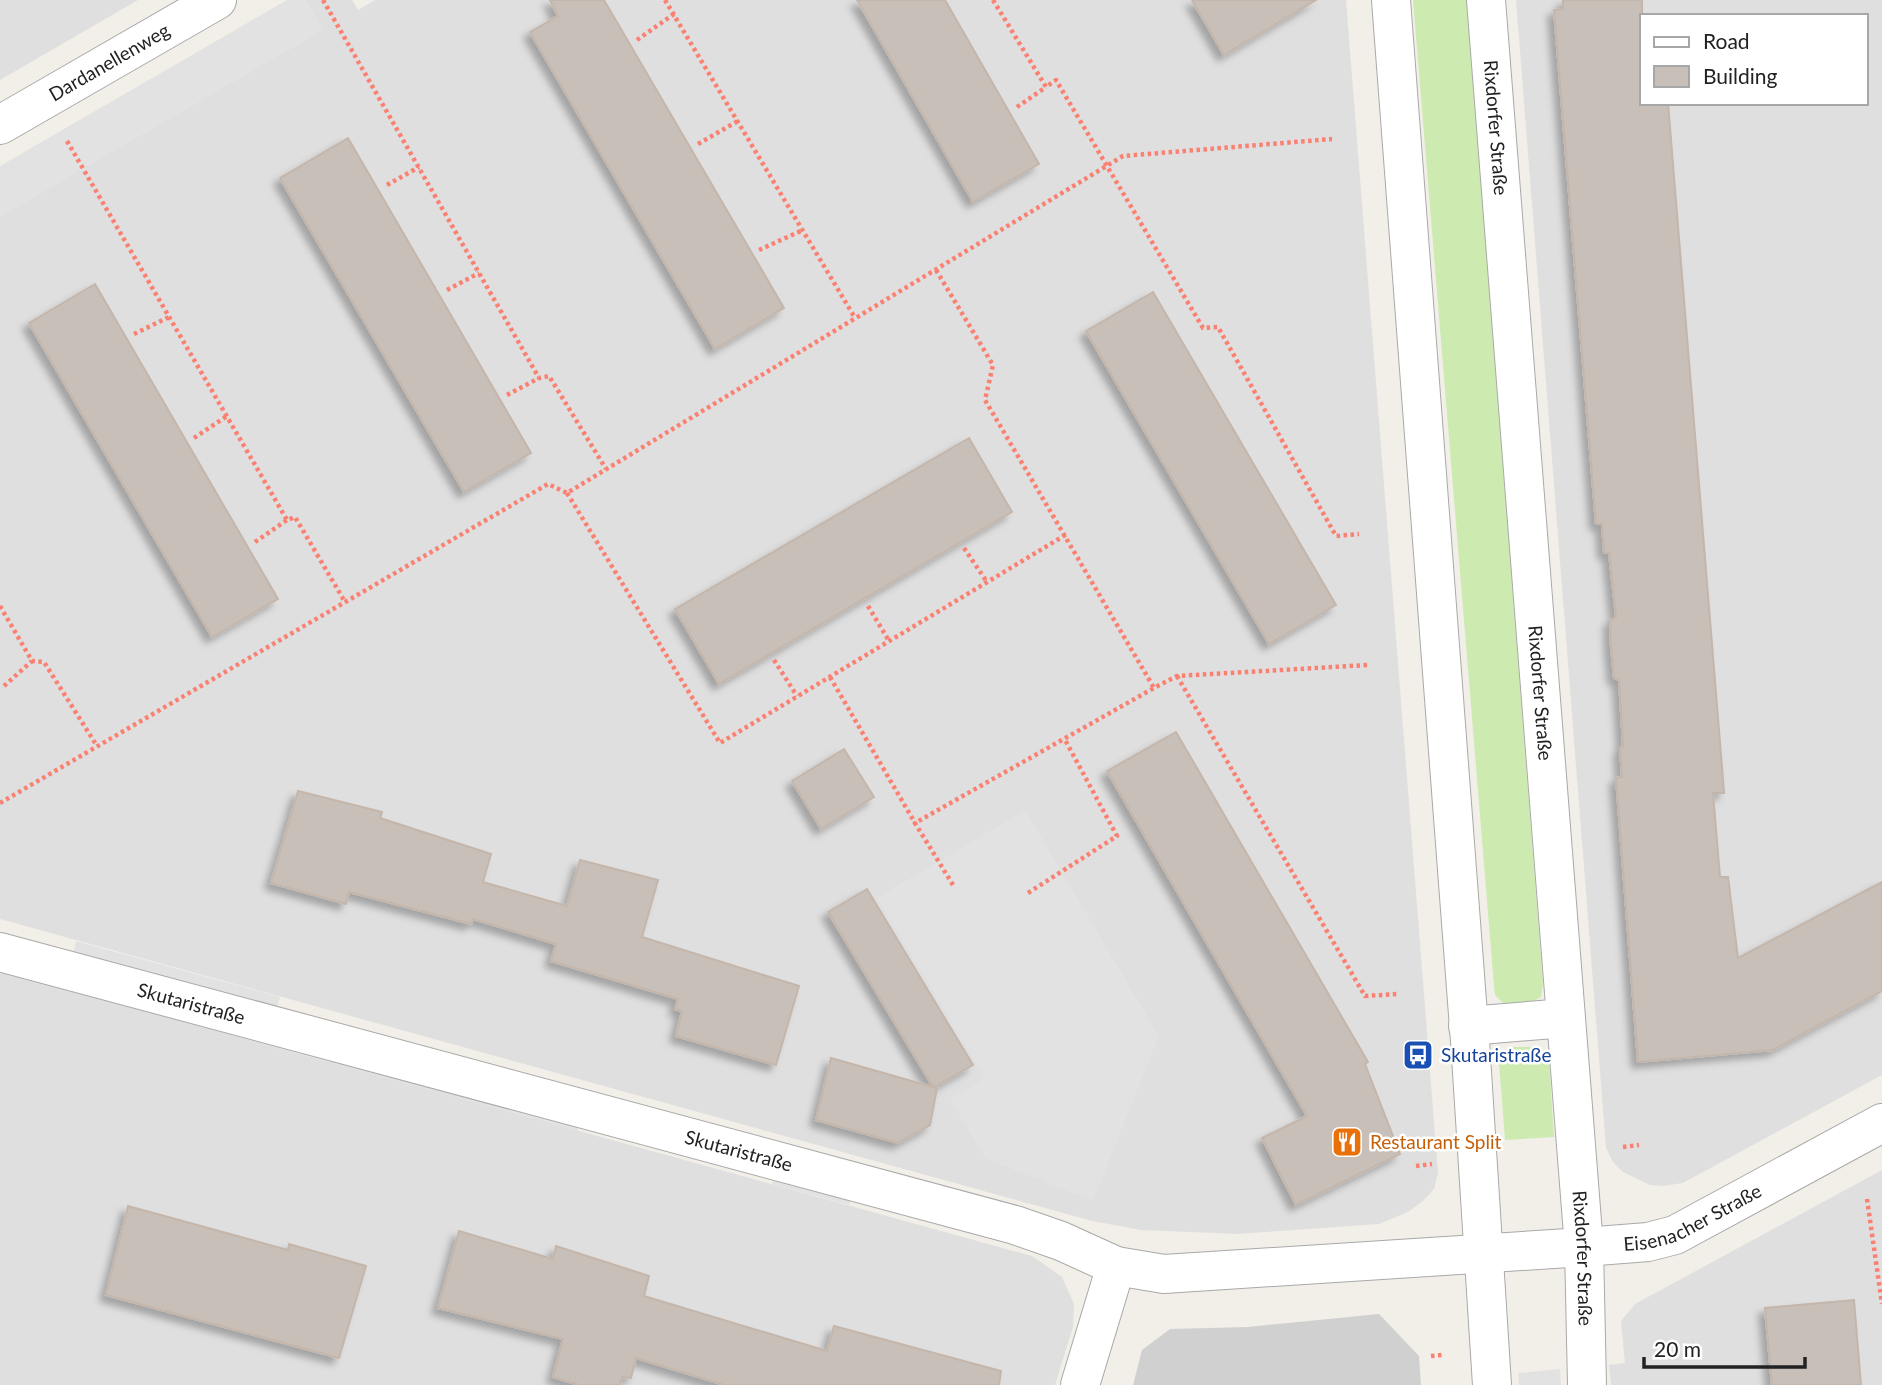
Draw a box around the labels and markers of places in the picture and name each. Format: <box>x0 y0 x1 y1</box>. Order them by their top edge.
bus stop icon: Skutaristraße <box>1401 1038 1435 1072</box>
place label: Skutaristraße <box>1441 1043 1551 1066</box>
restaurant icon: Restaurant Split <box>1330 1125 1364 1159</box>
place label: Restaurant Split <box>1370 1130 1502 1153</box>

